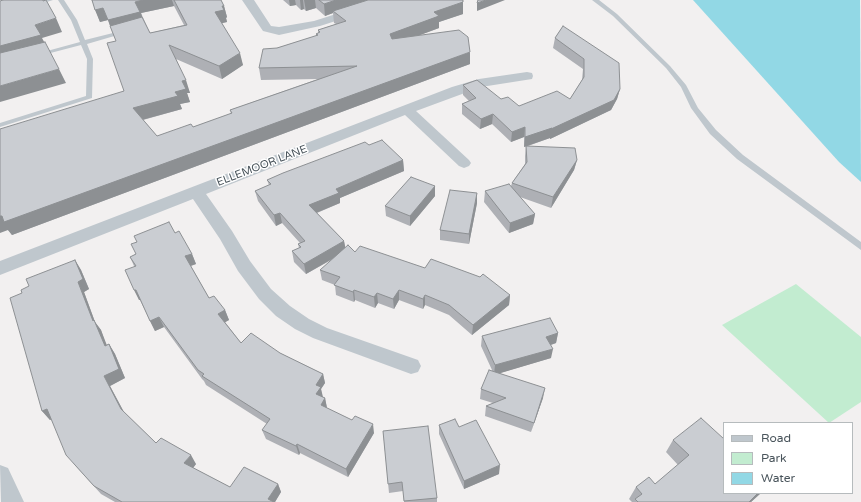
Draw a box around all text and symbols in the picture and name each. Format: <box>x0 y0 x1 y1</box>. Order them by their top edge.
street label: ELLEMOOR LANE <box>215 143 309 189</box>
legend <box>723 422 853 494</box>
text: Road <box>761 431 791 445</box>
text: Park <box>761 451 787 465</box>
text: Water <box>761 471 795 485</box>

